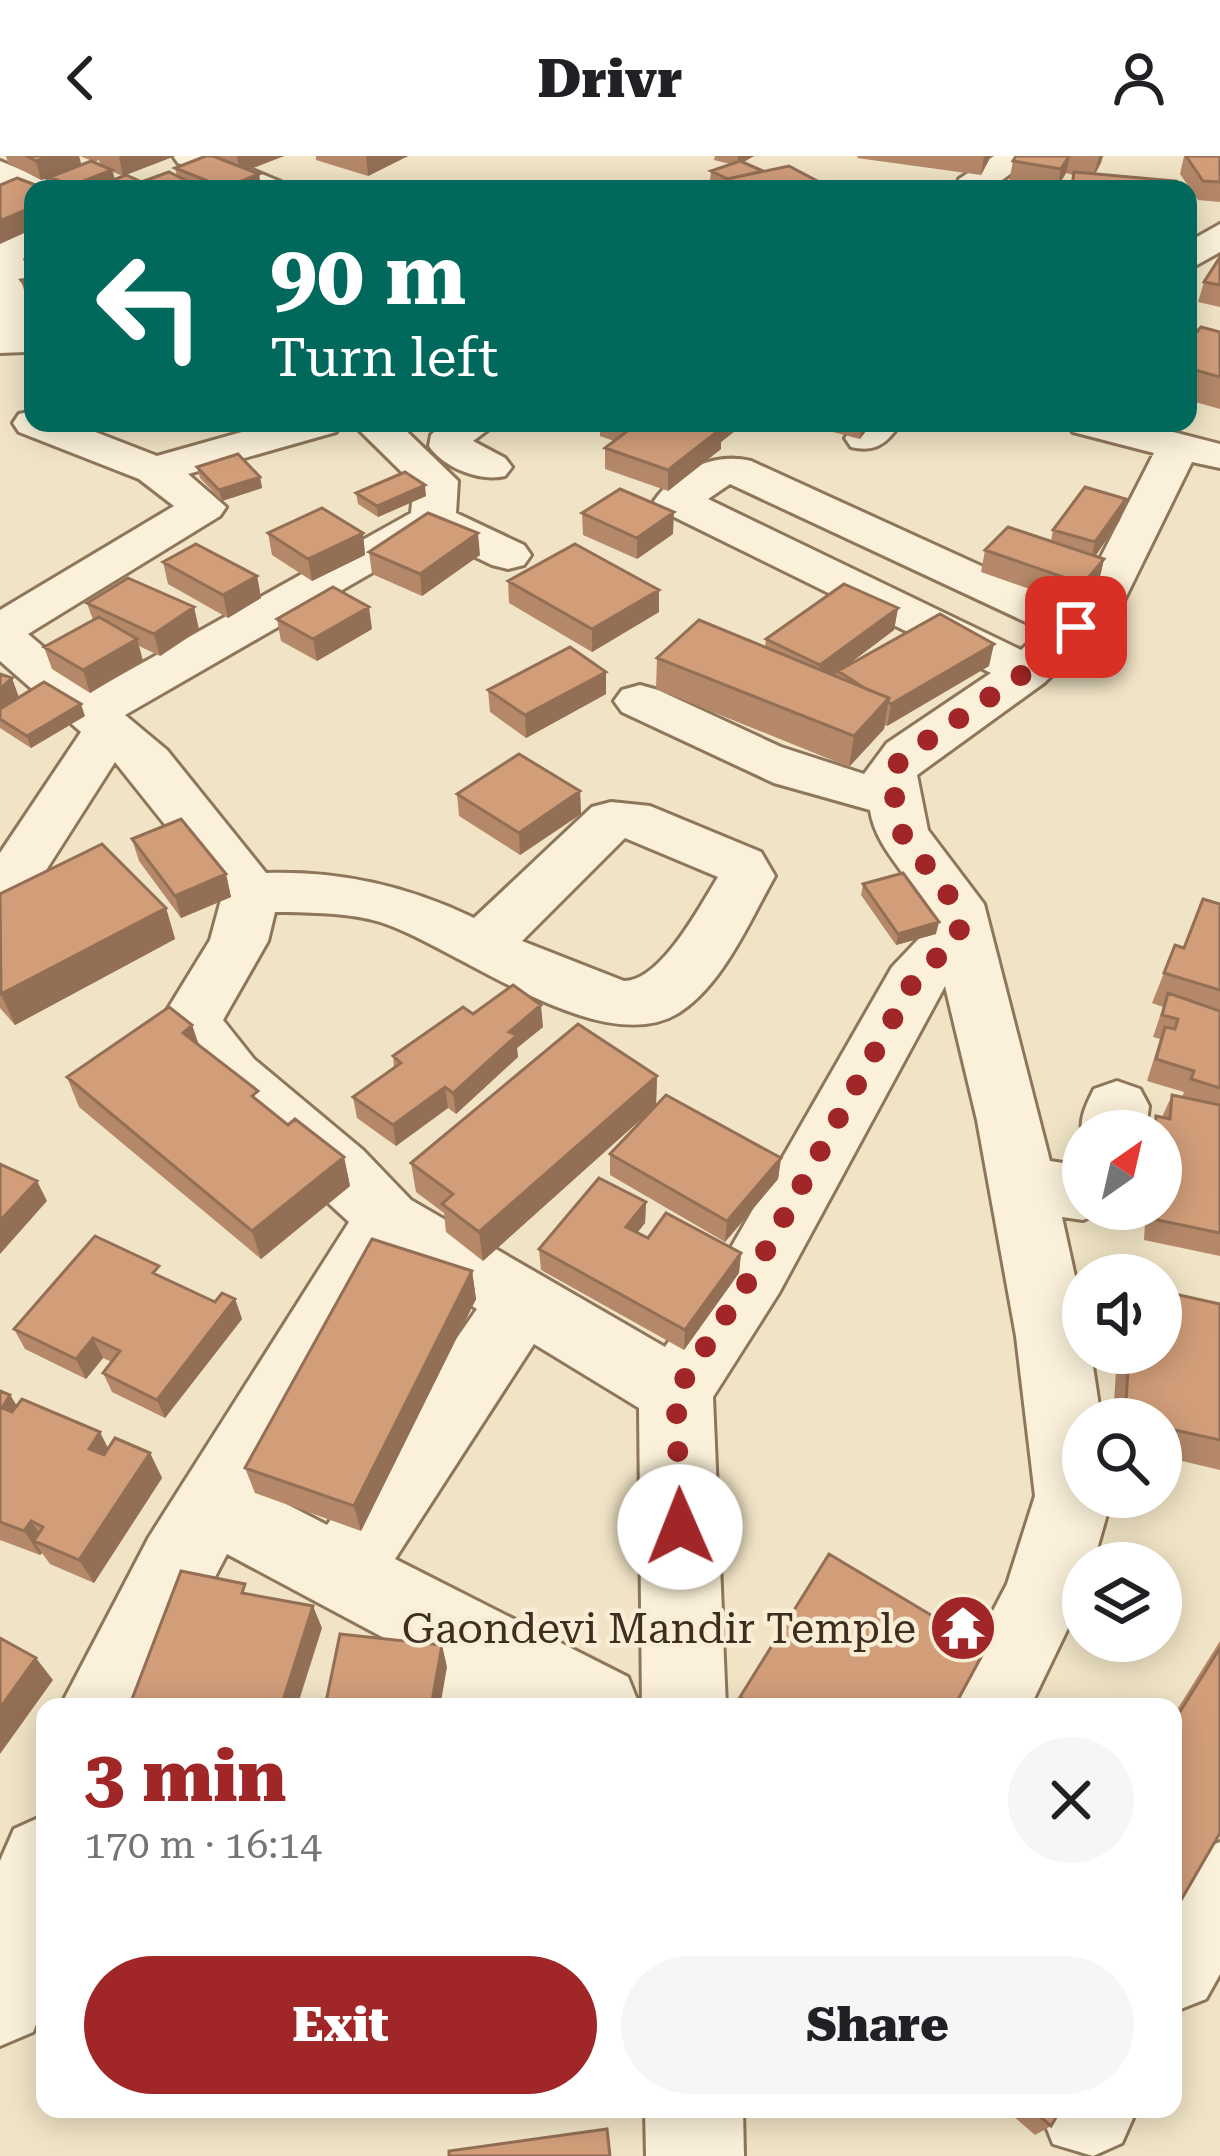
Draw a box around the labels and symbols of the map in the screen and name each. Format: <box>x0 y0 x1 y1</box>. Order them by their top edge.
pin <box>1025 576 1127 678</box>
north arrow <box>1062 1110 1182 1230</box>
position arrow <box>617 1464 743 1590</box>
temple icon: Gaondevi Mandir Temple <box>928 1593 998 1663</box>
place label: Gaondevi Mandir Temple <box>402 1604 916 1653</box>

